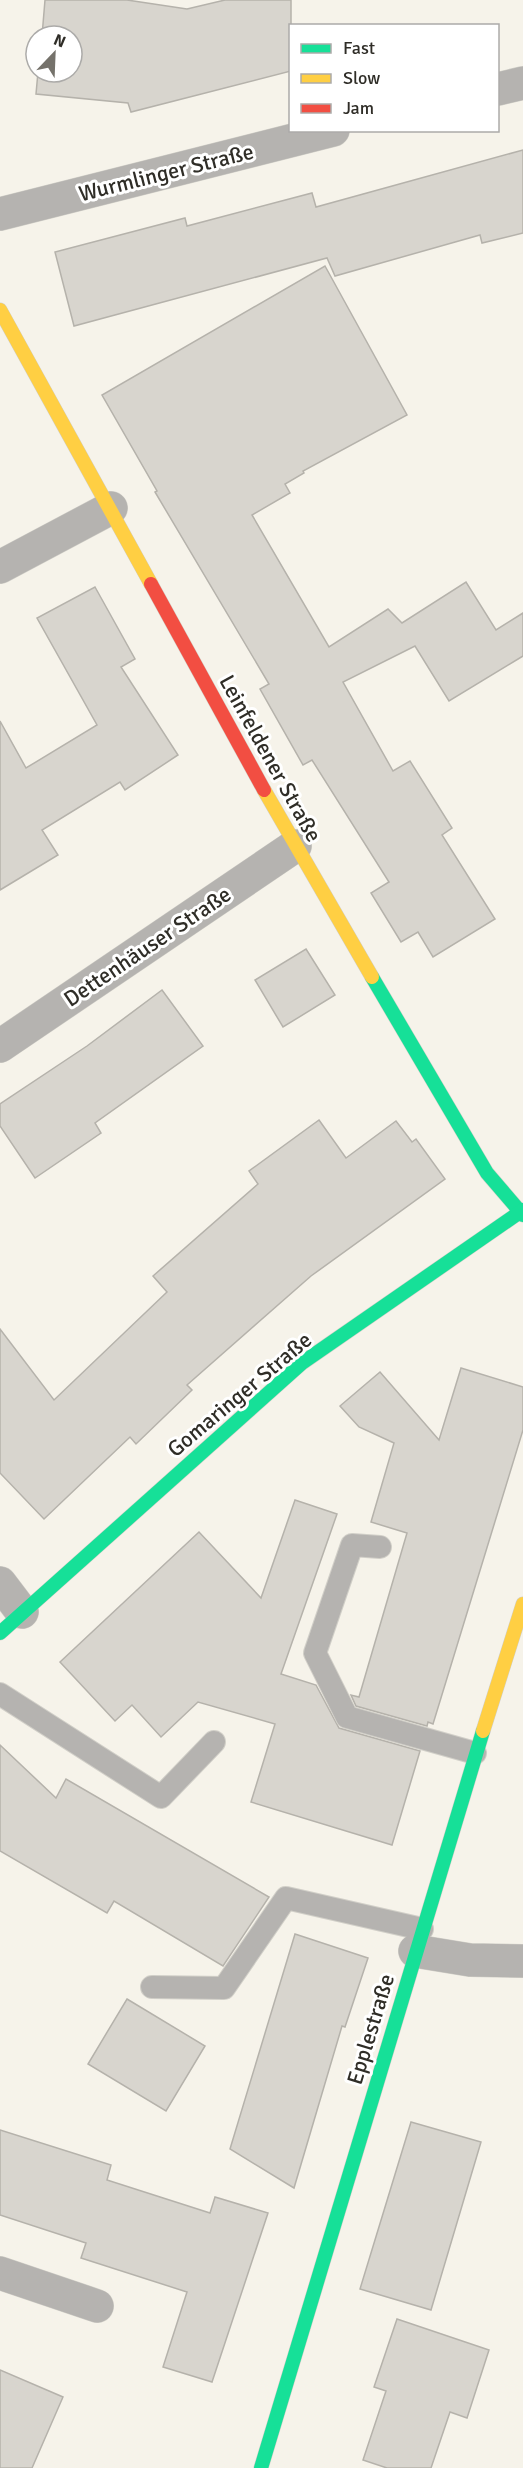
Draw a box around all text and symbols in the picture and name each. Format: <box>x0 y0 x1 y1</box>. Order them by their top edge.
north arrow <box>24 24 84 84</box>
legend <box>289 24 499 132</box>
text: N <box>50 30 69 52</box>
text: Fast <box>343 37 375 59</box>
text: Slow <box>343 67 380 89</box>
text: Jam <box>343 97 374 119</box>
street label: Wurmlinger Straße <box>76 138 256 207</box>
street label: Leinfeldener Straße <box>213 670 328 846</box>
street label: Dettenhäuser Straße <box>58 880 236 1012</box>
street label: Gomaringer Straße <box>162 1326 317 1463</box>
street label: Epplestraße <box>341 1971 400 2088</box>

